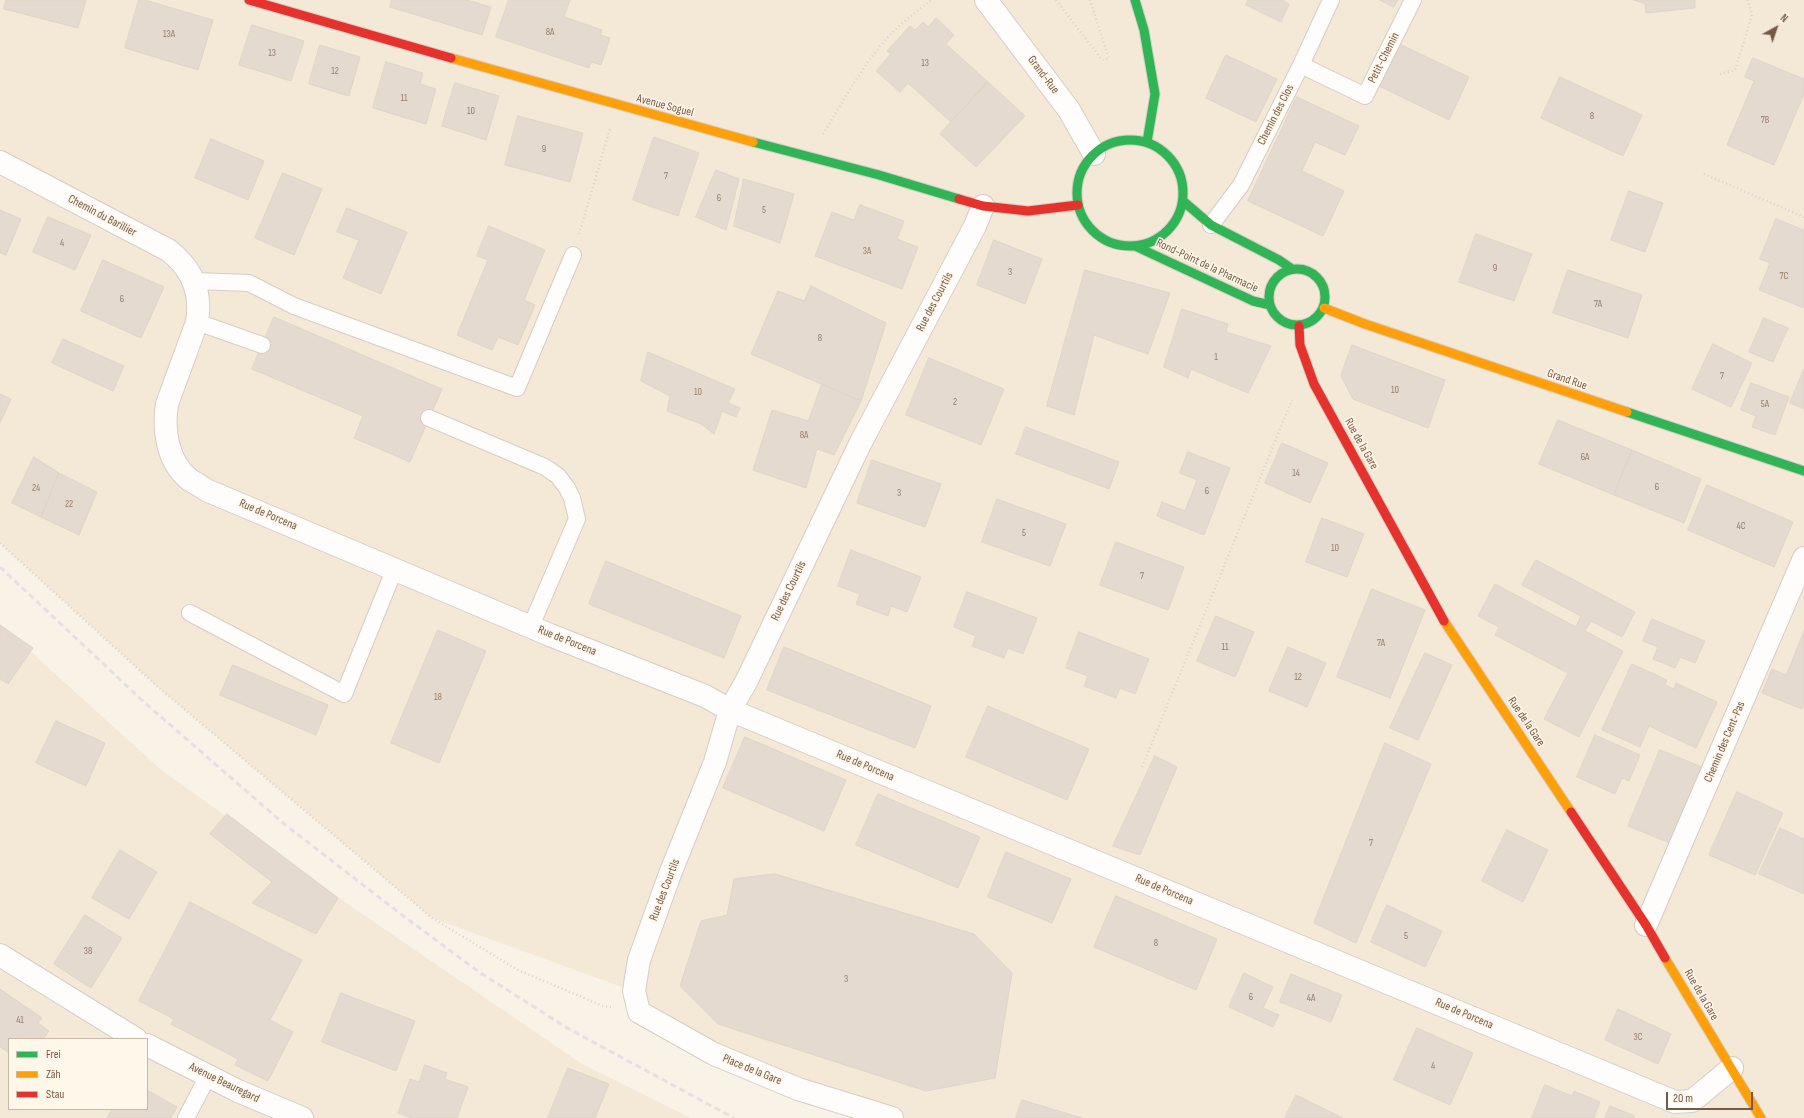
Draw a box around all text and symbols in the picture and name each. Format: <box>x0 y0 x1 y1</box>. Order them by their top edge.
north arrow <box>1756 8 1796 48</box>
text: N <box>1778 12 1790 25</box>
house number: 8A <box>546 26 554 38</box>
house number: 13A <box>163 28 175 40</box>
street label: Petit-Chemin <box>1365 30 1403 86</box>
house number: 13 <box>268 47 276 59</box>
street label: Grand-Rue <box>1024 53 1062 97</box>
house number: 13 <box>921 57 929 69</box>
house number: 12 <box>331 65 339 77</box>
street label: Chemin des Clos <box>1255 82 1297 148</box>
house number: 11 <box>401 92 407 104</box>
street label: Avenue Soguel <box>635 92 695 120</box>
house number: 10 <box>467 105 475 117</box>
house number: 8 <box>1590 110 1594 122</box>
house number: 7B <box>1761 114 1769 126</box>
house number: 9 <box>542 143 546 155</box>
house number: 7 <box>664 170 668 182</box>
street label: Chemin du Barillier <box>65 192 139 240</box>
house number: 6 <box>717 192 721 204</box>
house number: 5 <box>762 204 766 216</box>
street label: Rond-Point de la Pharmacie <box>1154 236 1260 296</box>
house number: 4 <box>60 237 64 249</box>
house number: 3A <box>863 245 871 257</box>
house number: 9 <box>1493 262 1497 274</box>
house number: 3 <box>1008 266 1012 278</box>
street label: Rue des Courtils <box>913 270 957 334</box>
house number: 7C <box>1780 270 1788 282</box>
house number: 6 <box>120 293 124 305</box>
house number: 7A <box>1594 298 1602 310</box>
house number: 8 <box>818 332 822 344</box>
house number: 1 <box>1214 351 1218 363</box>
street label: Grand Rue <box>1545 366 1589 394</box>
house number: 7 <box>1720 370 1724 382</box>
house number: 10 <box>1391 384 1399 396</box>
house number: 10 <box>694 386 702 398</box>
house number: 2 <box>953 396 957 408</box>
house number: 5A <box>1761 398 1769 410</box>
street label: Rue de la Gare <box>1341 416 1381 472</box>
house number: 8A <box>800 429 808 441</box>
house number: 6A <box>1581 451 1589 463</box>
house number: 14 <box>1292 467 1300 479</box>
house number: 6 <box>1655 481 1659 493</box>
house number: 24 <box>32 482 40 494</box>
house number: 6 <box>1205 485 1209 497</box>
house number: 3 <box>897 487 901 499</box>
street label: Rue de Porcena <box>237 496 299 534</box>
house number: 22 <box>65 498 73 510</box>
house number: 4C <box>1736 520 1746 532</box>
house number: 5 <box>1022 527 1026 539</box>
house number: 10 <box>1331 542 1339 554</box>
street label: Rue des Courtils <box>768 559 810 623</box>
house number: 7 <box>1140 570 1144 582</box>
street label: Rue de Porcena <box>536 623 598 659</box>
house number: 7A <box>1377 637 1385 649</box>
house number: 11 <box>1222 641 1228 653</box>
house number: 12 <box>1294 671 1302 683</box>
house number: 18 <box>434 691 442 703</box>
street label: Rue de la Gare <box>1504 695 1548 749</box>
street label: Chemin des Cent-Pas <box>1701 699 1749 785</box>
street label: Rue de Porcena <box>834 747 896 785</box>
house number: 7 <box>1369 837 1373 849</box>
street label: Rue des Courtils <box>647 857 683 923</box>
street label: Rue de Porcena <box>1133 871 1195 909</box>
house number: 5 <box>1404 930 1408 942</box>
house number: 8 <box>1154 937 1158 949</box>
house number: 38 <box>84 945 92 957</box>
street label: Rue de la Gare <box>1681 967 1721 1023</box>
house number: 3 <box>844 973 848 985</box>
house number: 6 <box>1249 991 1253 1003</box>
house number: 4A <box>1307 992 1315 1004</box>
street label: Rue de Porcena <box>1433 995 1495 1033</box>
house number: 41 <box>16 1014 24 1026</box>
house number: 3C <box>1633 1031 1643 1043</box>
legend <box>8 1038 148 1110</box>
text: Frei <box>46 1047 61 1062</box>
street label: Place de la Gare <box>720 1052 784 1088</box>
street label: Avenue Beauregard <box>186 1060 262 1106</box>
house number: 4 <box>1431 1060 1435 1072</box>
text: Zäh <box>46 1067 61 1082</box>
scale bar <box>1668 1084 1755 1110</box>
text: Stau <box>46 1087 64 1102</box>
text: 20 m <box>1673 1091 1693 1106</box>

